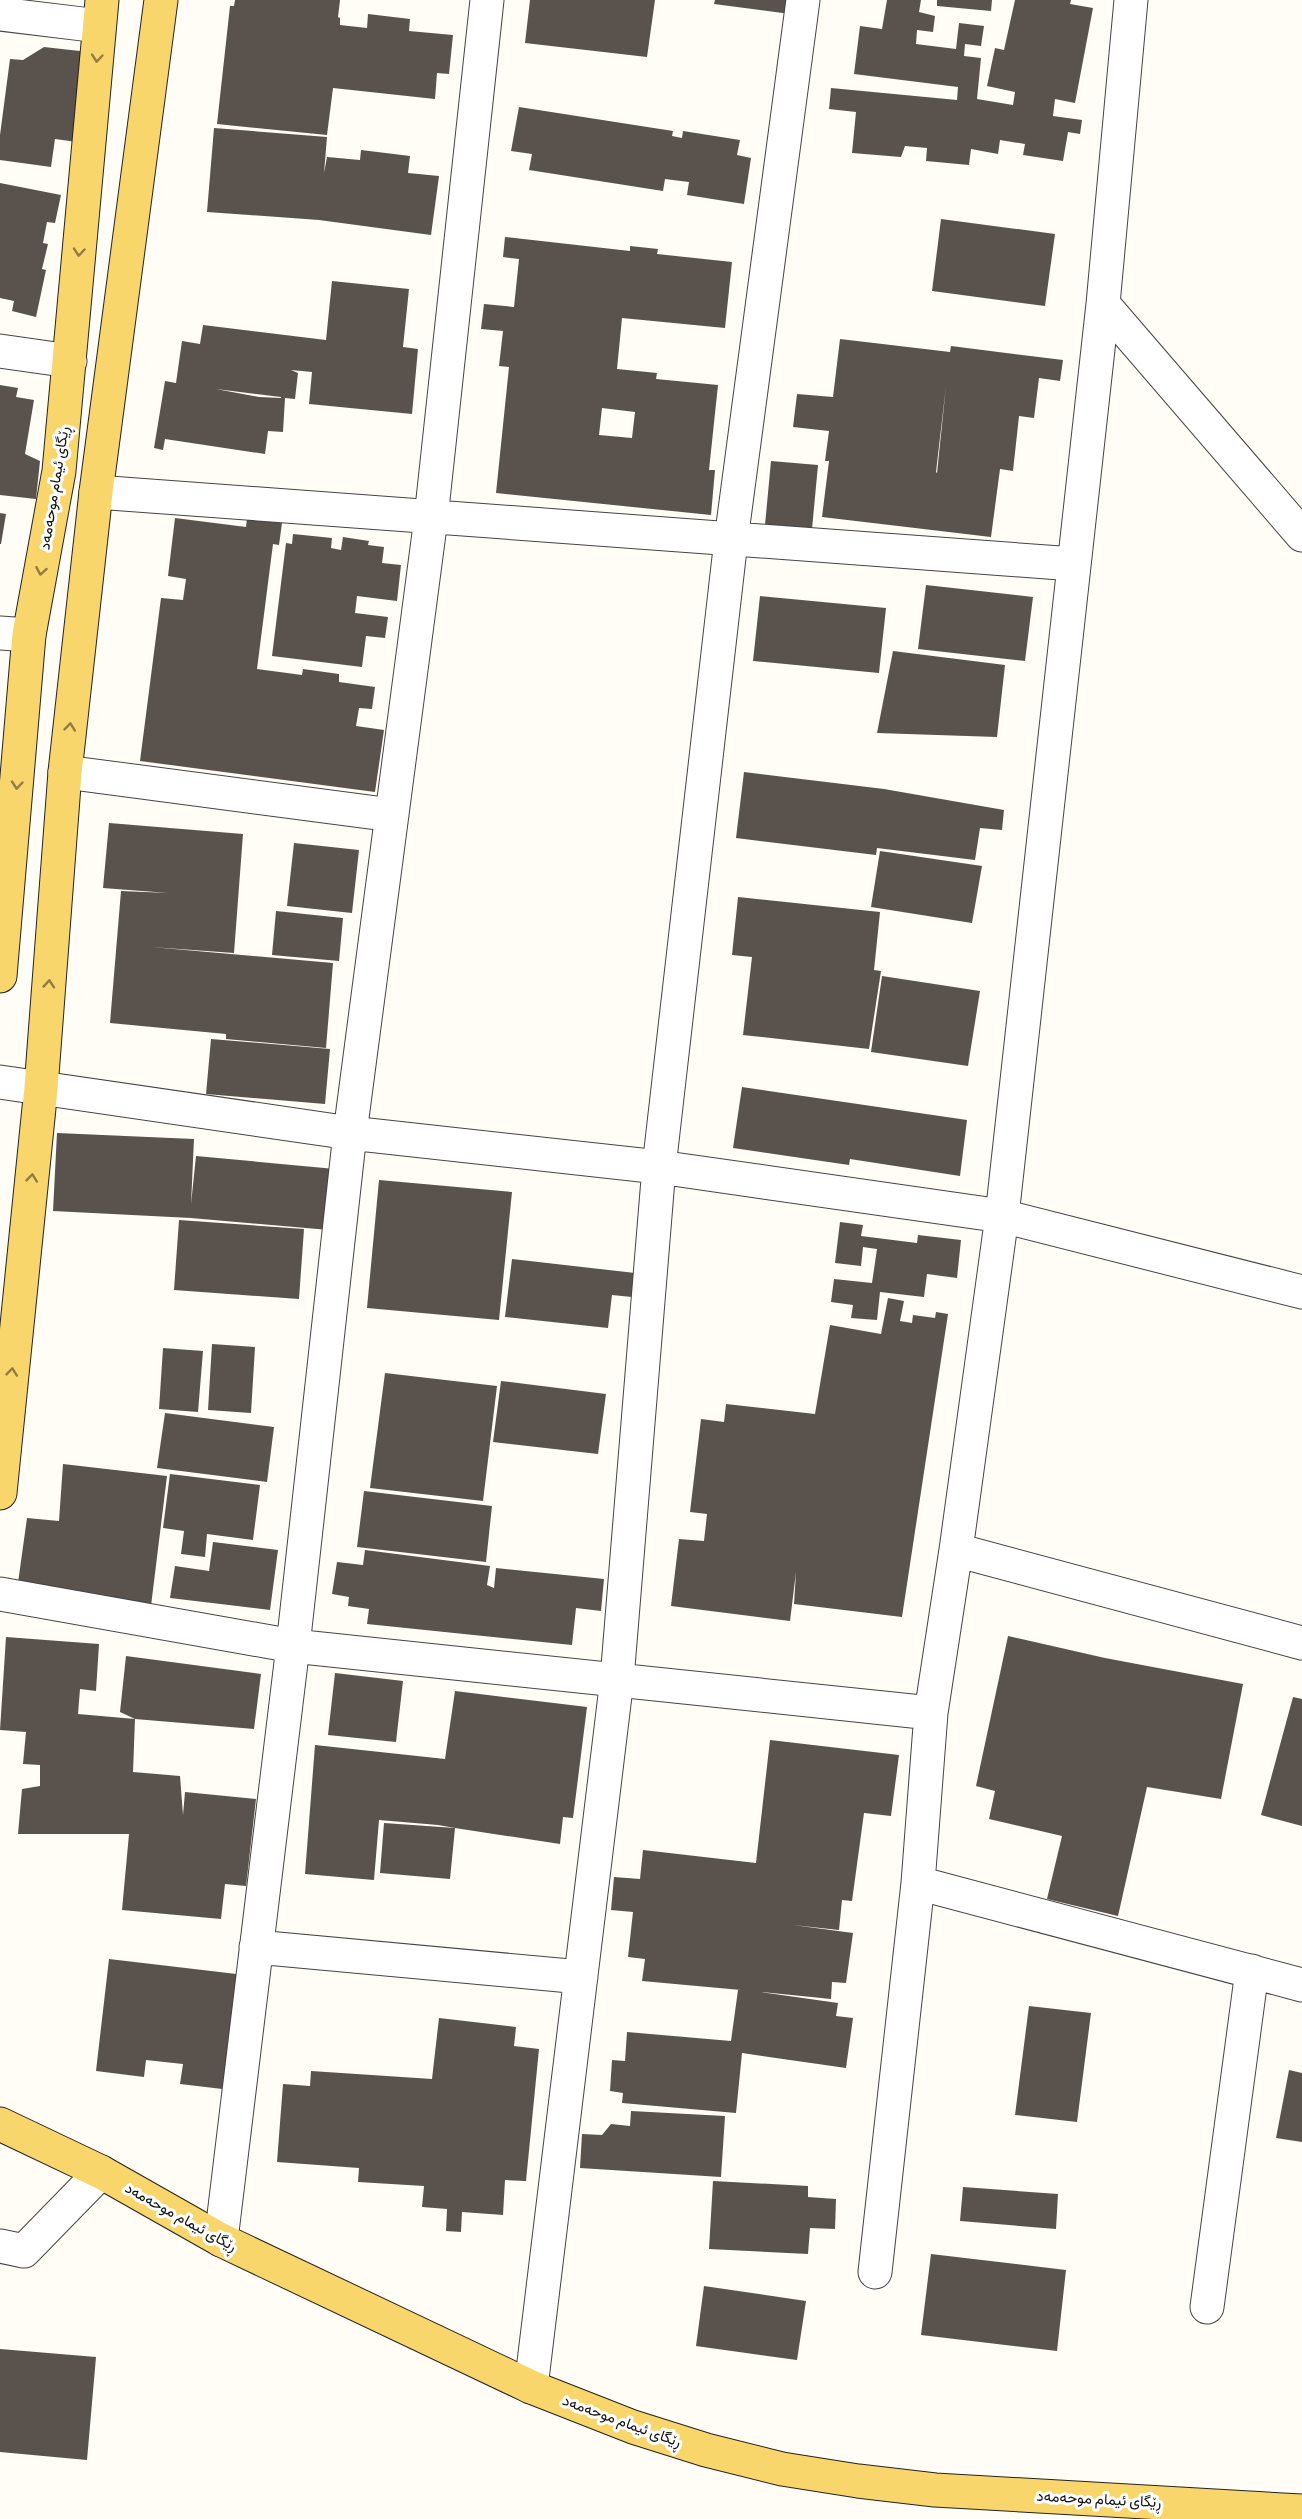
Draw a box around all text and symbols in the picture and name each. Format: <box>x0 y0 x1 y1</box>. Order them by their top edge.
one-way arrow <box>90 54 103 63</box>
one-way arrow <box>73 248 86 257</box>
street label: ڕێگای ئیمام موحەمەد <box>35 425 76 552</box>
one-way arrow <box>35 566 48 576</box>
one-way arrow <box>63 722 76 731</box>
one-way arrow <box>11 781 24 790</box>
one-way arrow <box>42 979 55 988</box>
one-way arrow <box>25 1174 38 1183</box>
one-way arrow <box>5 1368 18 1377</box>
street label: ڕێگای ئیمام موحەمەد <box>121 2179 240 2258</box>
street label: ڕێگای ئیمام موحەمەد <box>559 2391 684 2454</box>
street label: ڕێگای ئیمام موحەمەد <box>1036 2487 1162 2514</box>

